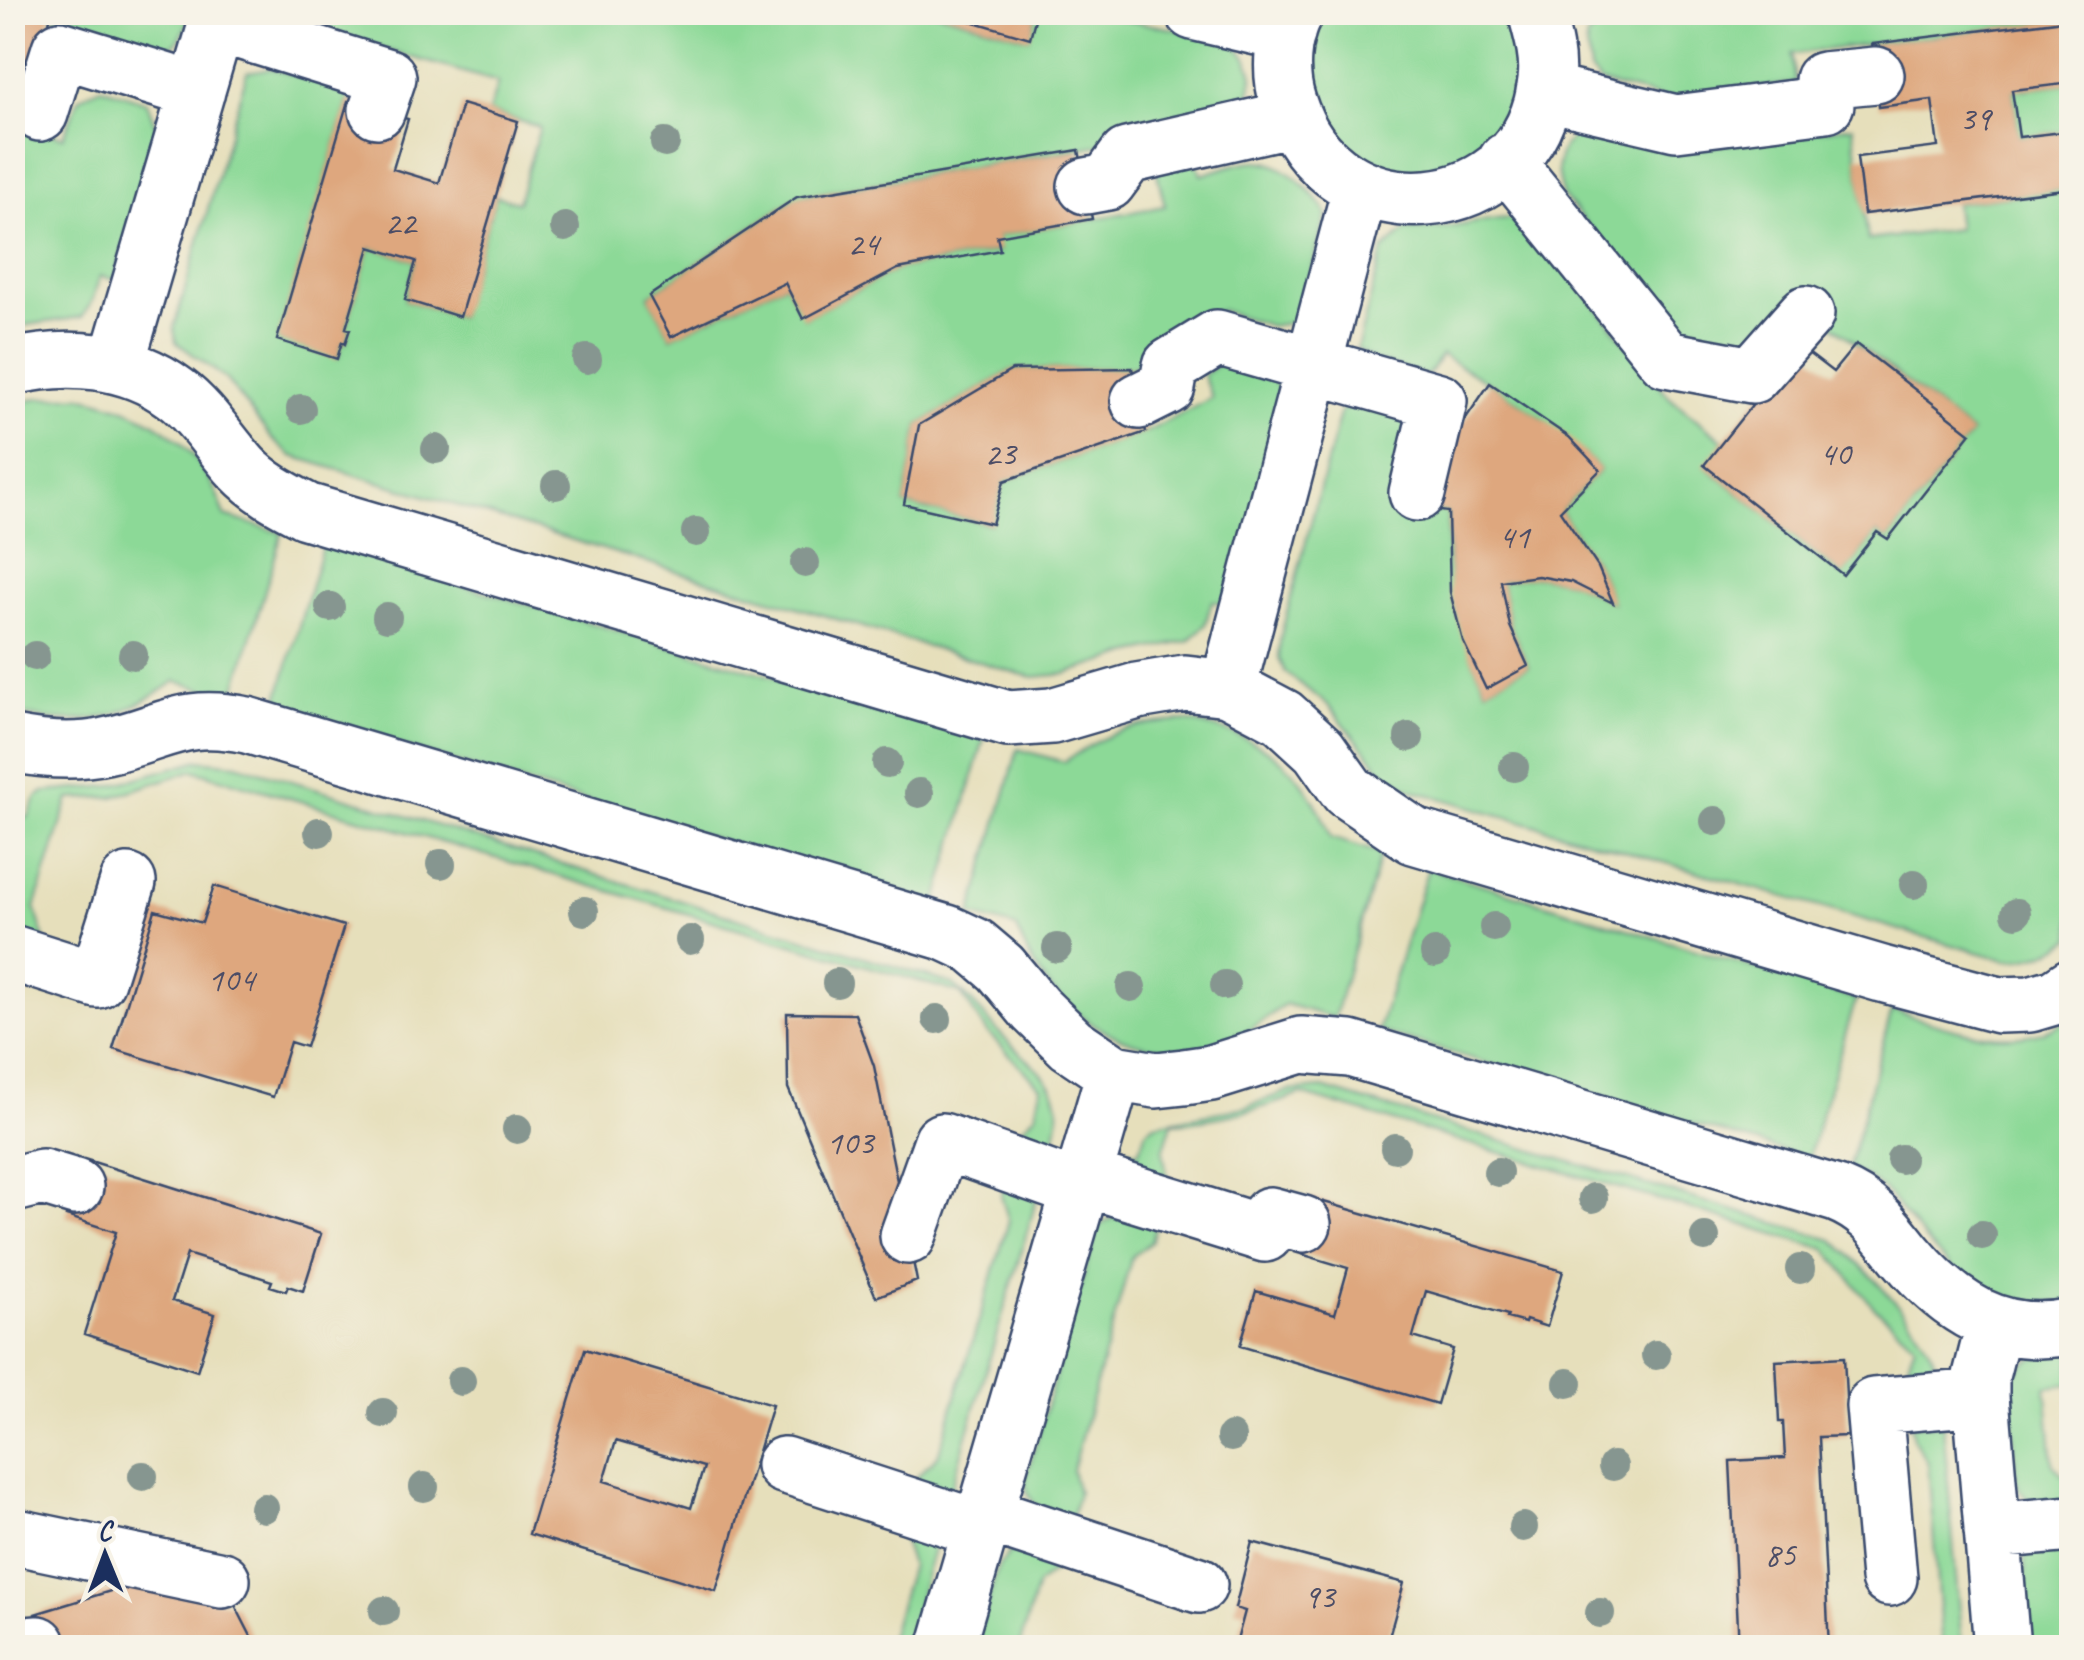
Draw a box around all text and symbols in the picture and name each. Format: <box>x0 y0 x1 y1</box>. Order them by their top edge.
house number: 39 <box>1959 96 1994 141</box>
house number: 22 <box>384 200 419 245</box>
house number: 24 <box>847 221 882 266</box>
house number: 23 <box>984 431 1018 476</box>
house number: 40 <box>1819 431 1853 476</box>
house number: 41 <box>1498 514 1532 559</box>
house number: 104 <box>207 957 258 1002</box>
house number: 103 <box>826 1120 876 1165</box>
north arrow <box>55 1505 155 1605</box>
text: С <box>97 1513 115 1548</box>
house number: 85 <box>1764 1532 1798 1577</box>
house number: 93 <box>1303 1574 1337 1619</box>

